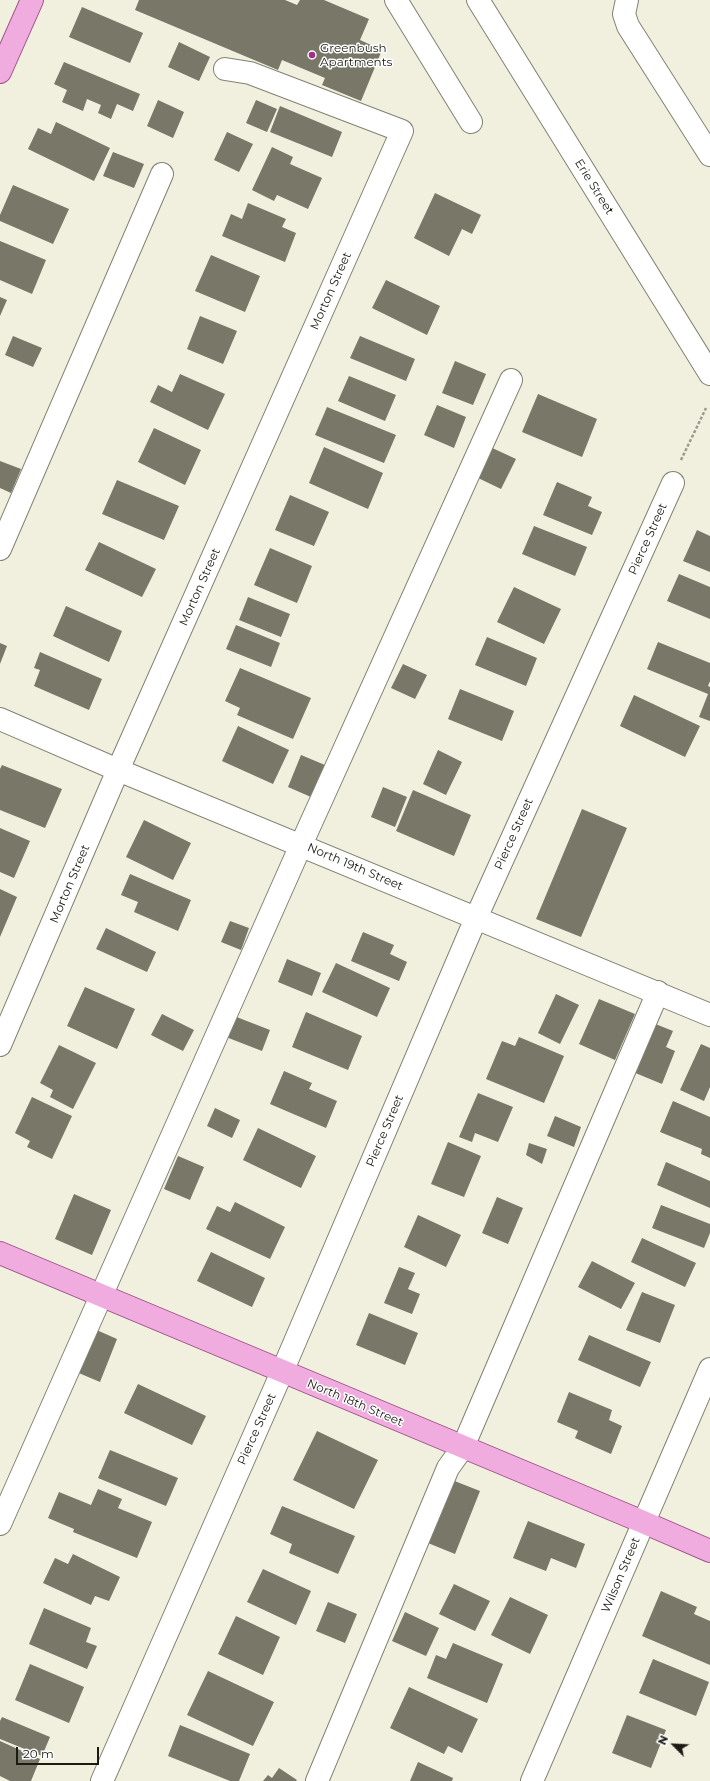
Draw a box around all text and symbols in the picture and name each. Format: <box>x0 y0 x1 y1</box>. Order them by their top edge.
place label: Greenbush Apartments <box>320 41 392 69</box>
marker: Greenbush Apartments <box>307 50 317 60</box>
street label: Erie Street <box>571 157 617 217</box>
street label: Morton Street <box>307 250 355 332</box>
street label: Pierce Street <box>626 501 670 577</box>
street label: Morton Street <box>176 546 224 628</box>
street label: Pierce Street <box>492 796 536 872</box>
street label: North 19th Street <box>305 840 405 894</box>
street label: Morton Street <box>47 843 93 925</box>
street label: Pierce Street <box>363 1093 407 1169</box>
street label: North 18th Street <box>305 1376 405 1430</box>
street label: Pierce Street <box>235 1391 279 1467</box>
street label: Wilson Street <box>599 1535 643 1615</box>
north arrow <box>654 1725 694 1765</box>
text: N <box>655 1733 671 1747</box>
scale bar <box>18 1739 101 1765</box>
text: 20 m <box>23 1746 54 1761</box>

